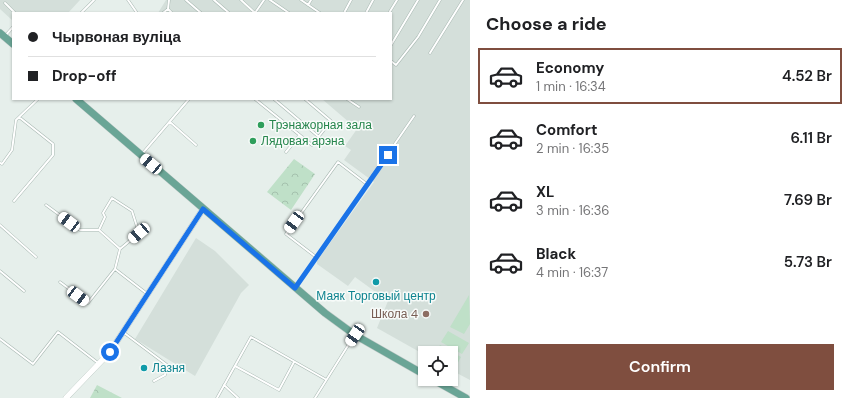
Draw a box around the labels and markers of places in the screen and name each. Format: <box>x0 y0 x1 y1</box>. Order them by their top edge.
place label: Трэнажорная зала <box>269 117 372 133</box>
marker: Трэнажорная зала <box>256 120 266 130</box>
place label: Лядовая арэна <box>261 133 345 149</box>
marker: Лядовая арэна <box>248 136 258 146</box>
marker: Маяк Торговый центр <box>371 277 381 287</box>
place label: Маяк Торговый центр <box>316 288 436 304</box>
place label: Школа 4 <box>371 306 418 322</box>
marker: Школа 4 <box>421 309 431 319</box>
place label: Лазня <box>152 360 185 376</box>
marker: Лазня <box>139 363 149 373</box>

